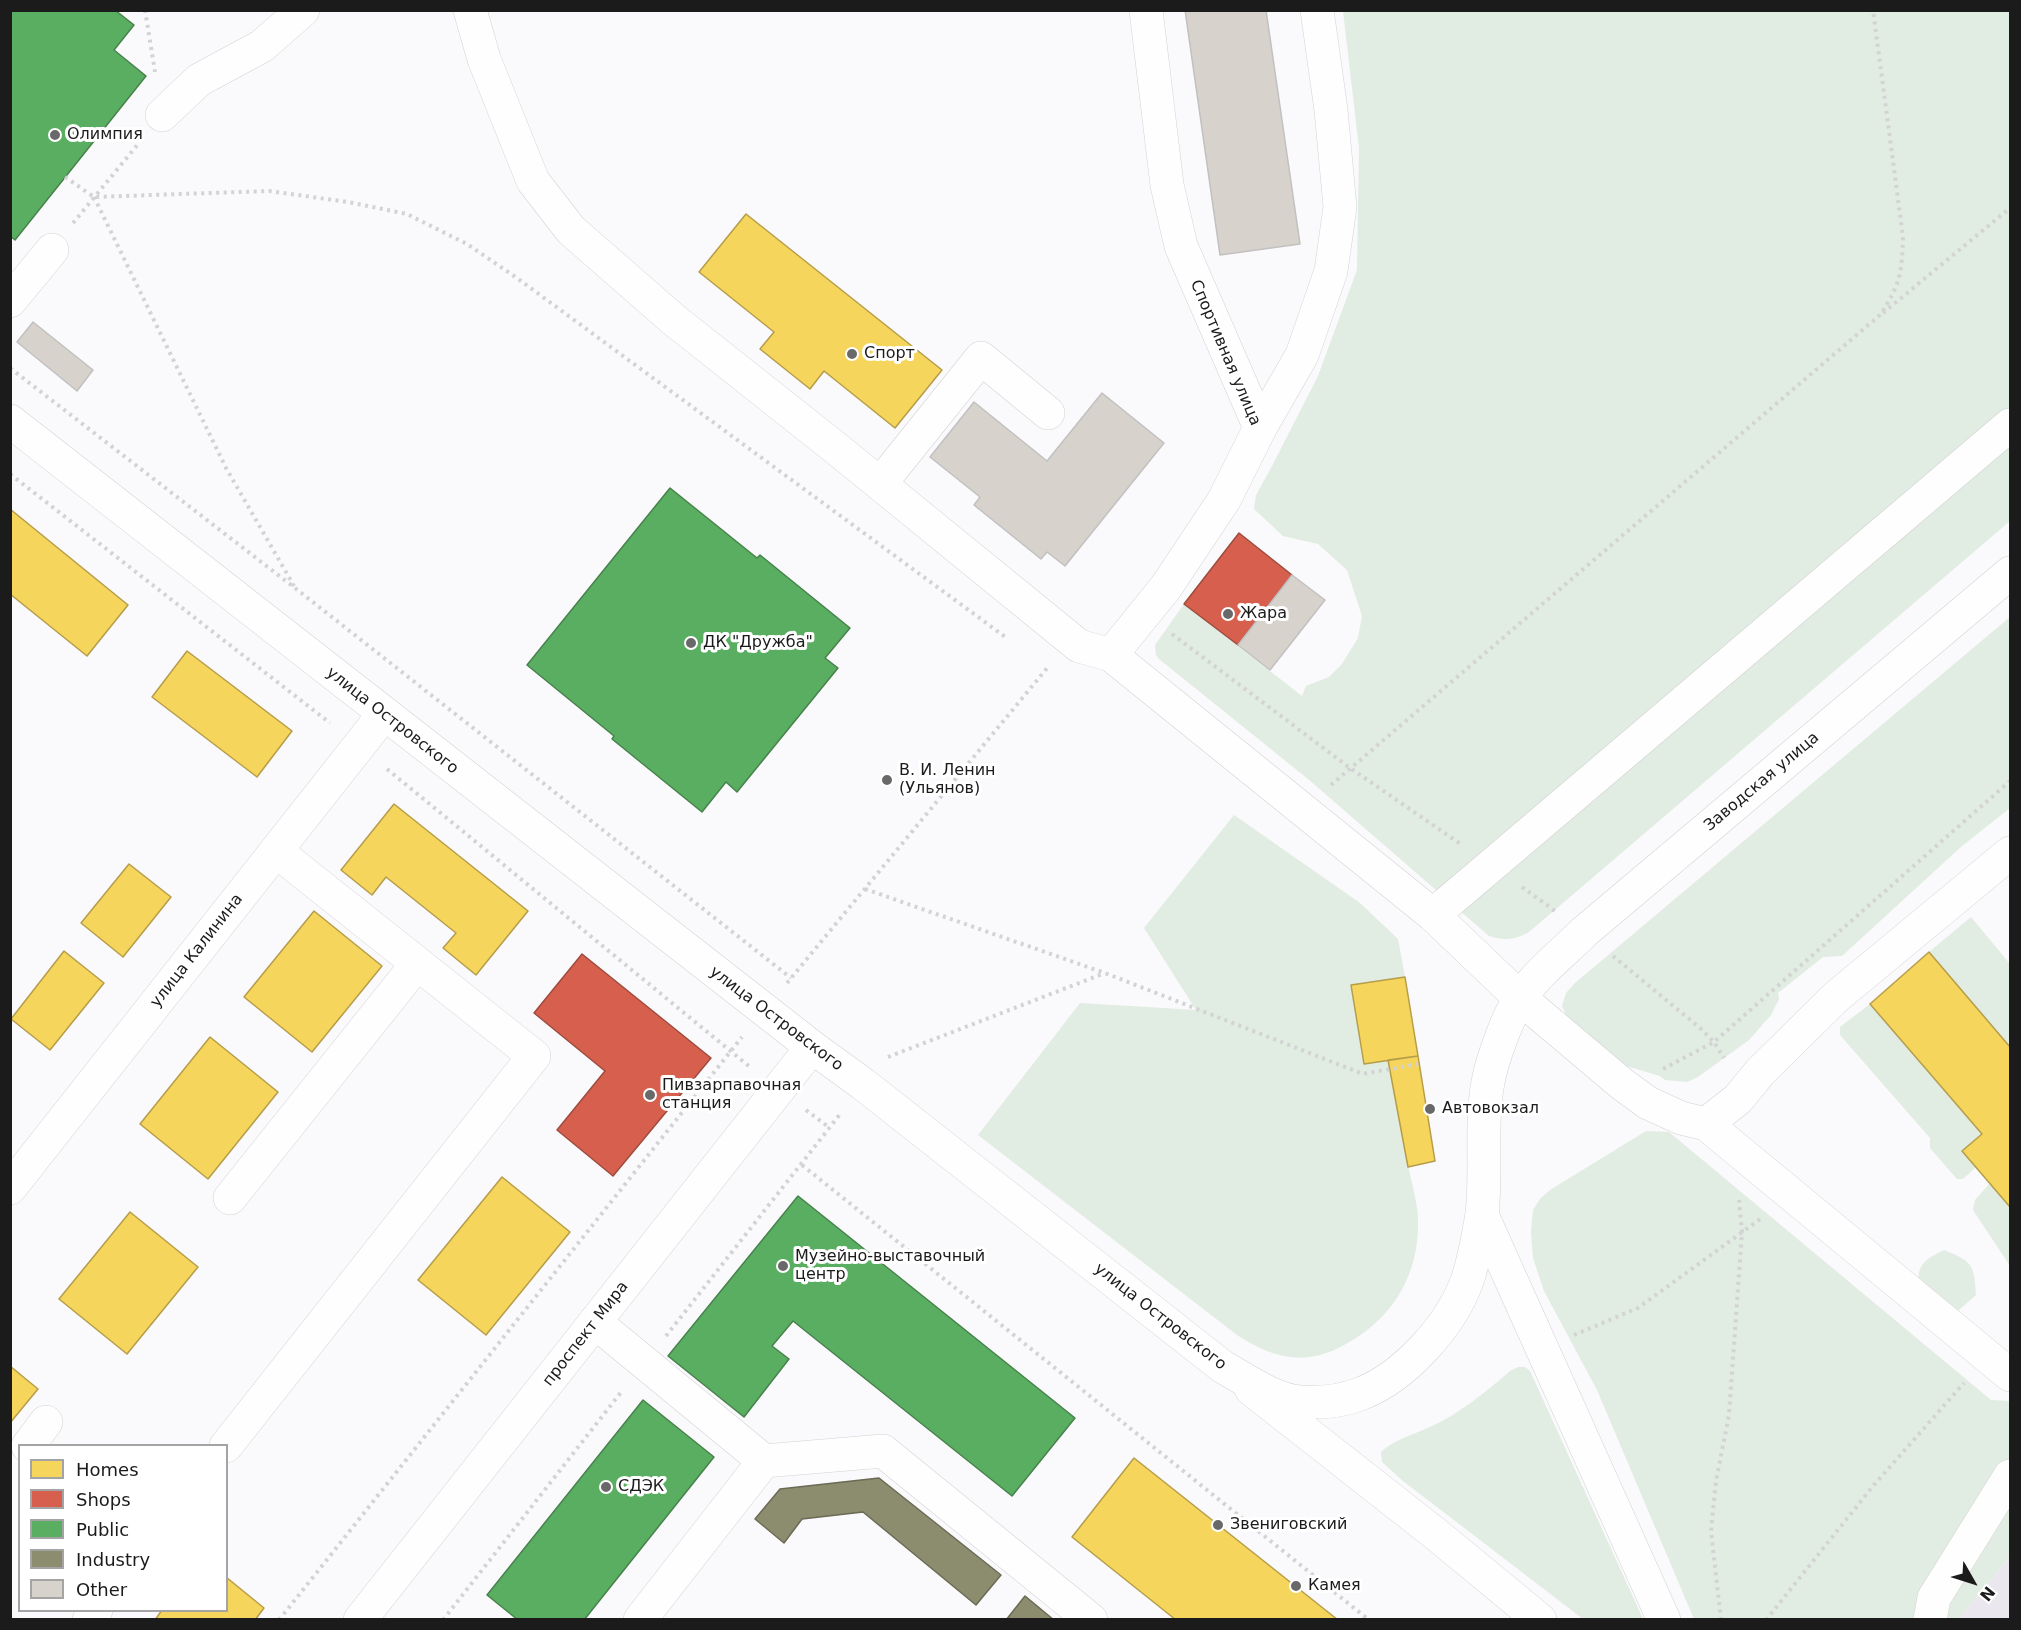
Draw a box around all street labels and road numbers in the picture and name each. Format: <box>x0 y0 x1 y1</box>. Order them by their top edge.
street label: Спортивная улица <box>1186 277 1264 429</box>
street label: улица Островского <box>322 663 462 779</box>
street label: Заводская улица <box>1701 728 1823 836</box>
street label: улица Калинина <box>147 890 247 1012</box>
street label: улица Островского <box>705 962 847 1076</box>
street label: улица Островского <box>1090 1259 1230 1375</box>
street label: проспект Мира <box>539 1278 633 1390</box>

